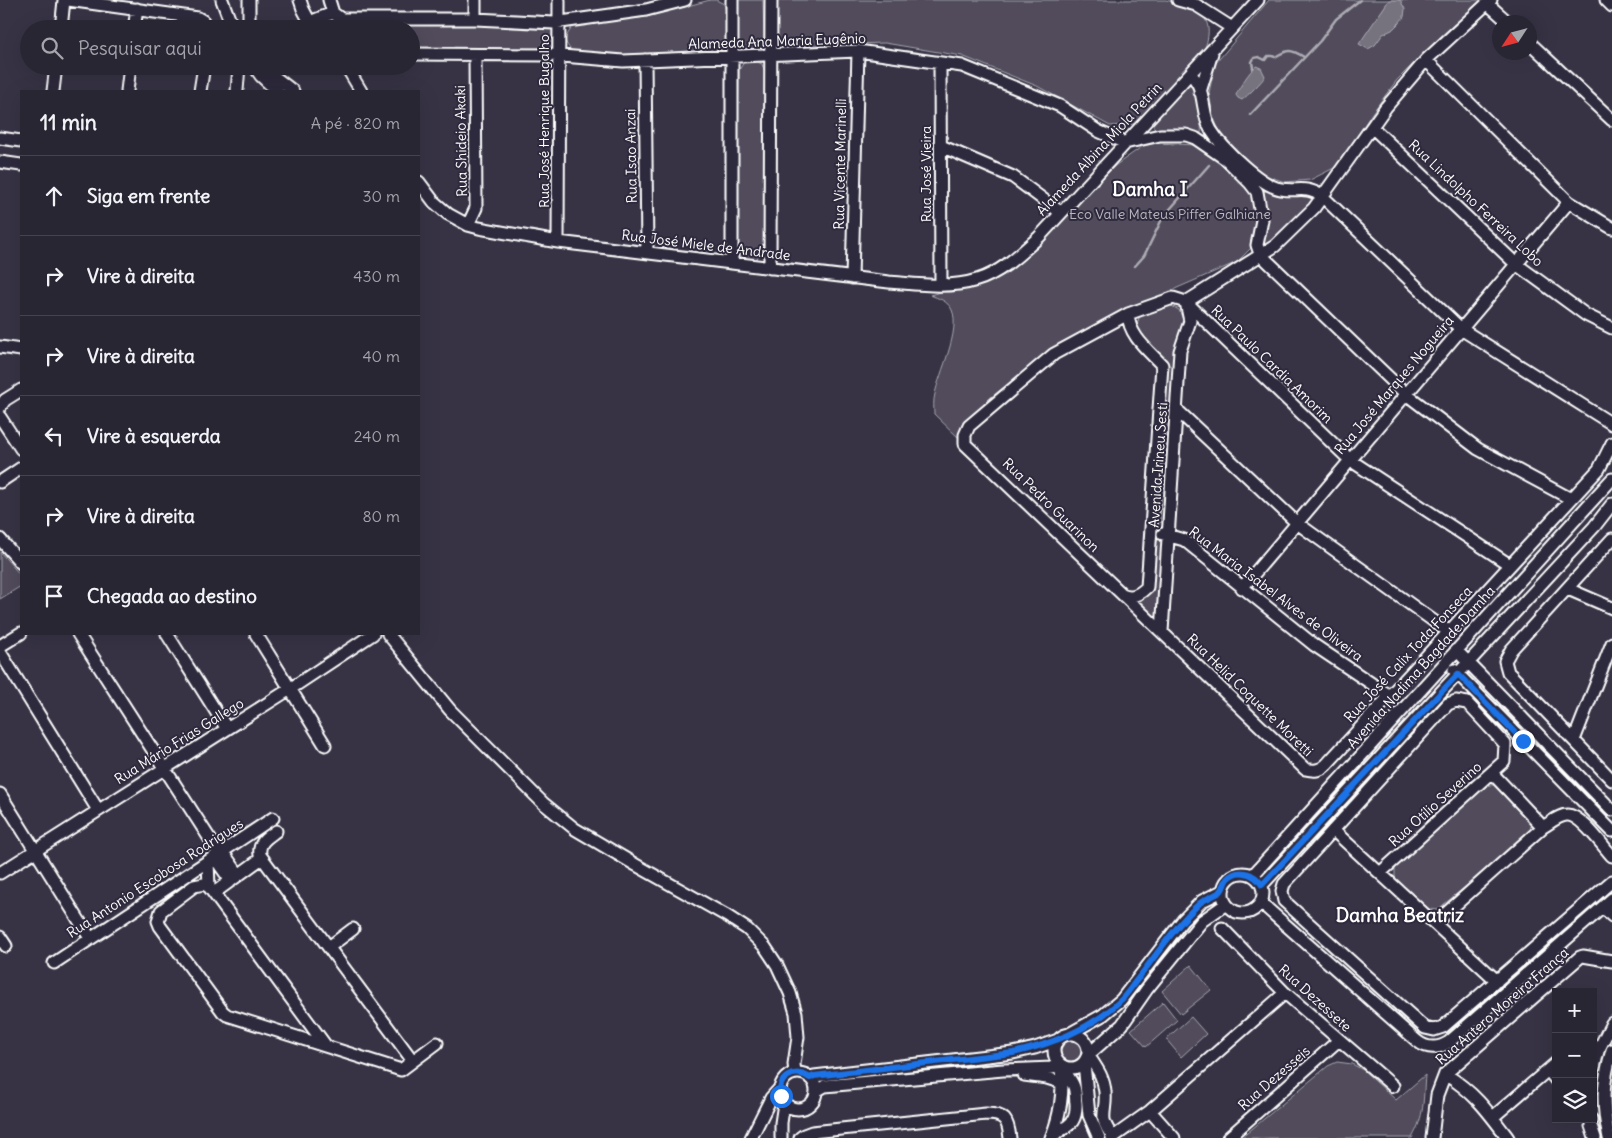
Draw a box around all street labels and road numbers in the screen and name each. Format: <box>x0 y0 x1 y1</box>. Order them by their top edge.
street label: Alameda Ana Maria Eugênio <box>688 29 866 53</box>
street label: Rua José Henrique Bugalho <box>535 34 553 208</box>
street label: Alameda Albina Miola Petrin <box>1032 79 1166 219</box>
street label: Rua Shideio Akaki <box>451 85 471 197</box>
street label: Rua Vicente Marinelli <box>830 98 850 230</box>
street label: Rua Isao Anzai <box>621 109 641 203</box>
street label: Rua José Vieira <box>917 126 935 222</box>
street label: Rua Lindolpho Ferreira Lobo <box>1405 136 1547 270</box>
street label: Rua José Miele de Andrade <box>621 226 791 264</box>
street label: Rua Paulo Cardia Amorim <box>1207 301 1337 427</box>
street label: Rua José Marques Nogueira <box>1331 312 1457 458</box>
street label: Avenida Irineu Sesti <box>1145 402 1171 528</box>
street label: Rua Pedro Guarinon <box>999 454 1103 556</box>
street label: Rua Maria Isabel Alves de Oliveira <box>1185 523 1367 665</box>
street label: Rua José Calix Toda Fonseca <box>1340 582 1476 726</box>
street label: Avenida Nadima Bagdade Damha <box>1343 582 1499 752</box>
street label: Rua Helid Coquette Moretti <box>1183 630 1317 760</box>
street label: Rua Mário Frias Gallego <box>111 694 247 788</box>
street label: Rua Otílio Severino <box>1385 757 1485 850</box>
street label: Rua Antonio Escobosa Rodrigues <box>63 814 247 942</box>
street label: Rua Antero Moreira França <box>1432 943 1572 1069</box>
street label: Rua Dezessete <box>1275 960 1355 1036</box>
street label: Rua Dezesseis <box>1234 1042 1314 1114</box>

